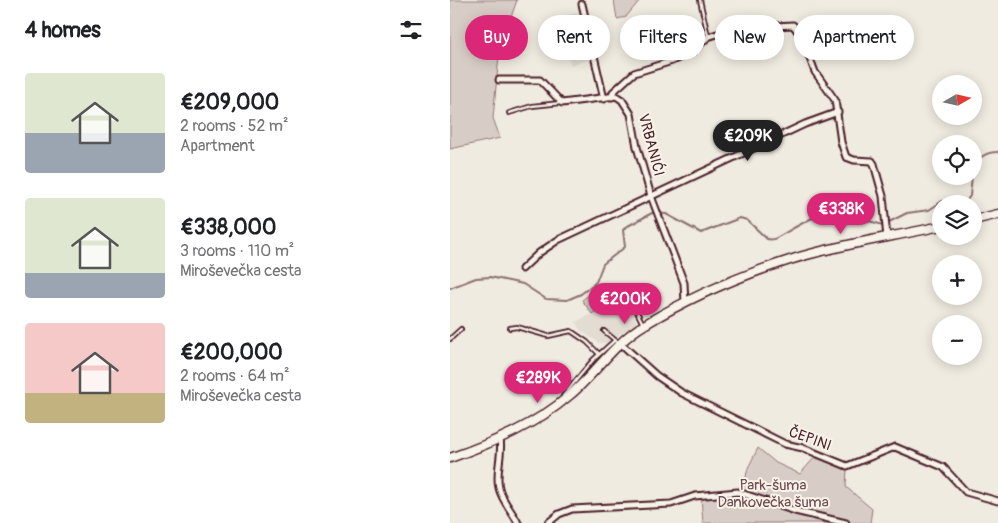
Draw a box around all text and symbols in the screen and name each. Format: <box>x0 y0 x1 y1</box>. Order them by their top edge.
chip: Buy <box>465 15 528 60</box>
chip: Rent <box>538 15 610 60</box>
chip: Filters <box>620 15 705 60</box>
chip: New <box>715 15 784 60</box>
chip: Apartment <box>794 15 914 60</box>
icon: filters <box>397 16 425 44</box>
text: 4 homes <box>25 17 101 44</box>
north arrow <box>932 75 982 125</box>
map controls <box>932 75 982 365</box>
text: €209,000 <box>180 89 279 116</box>
icon: home <box>65 93 125 153</box>
street label: VRBANIĆI <box>634 112 668 178</box>
text: 2 rooms · 52 m² <box>180 116 289 136</box>
pin: €209K <box>713 120 783 162</box>
text: €209K <box>724 126 772 146</box>
button: locate <box>932 135 982 185</box>
text: Apartment <box>180 136 255 156</box>
pin: €338K <box>806 192 876 235</box>
button: layers <box>932 195 982 245</box>
text: €338K <box>818 199 864 219</box>
text: €338,000 <box>180 214 276 241</box>
icon: home <box>65 218 125 278</box>
text: 3 rooms · 110 m² <box>180 241 294 261</box>
button: + <box>932 255 982 305</box>
text: Miroševečka cesta <box>180 261 301 281</box>
pin: €200K <box>590 282 660 325</box>
text: €200K <box>599 289 651 309</box>
button: − <box>932 315 982 365</box>
text: €200,000 <box>180 339 283 366</box>
icon: home <box>65 343 125 403</box>
pin: €289K <box>503 362 573 404</box>
text: 2 rooms · 64 m² <box>180 366 290 386</box>
text: €289K <box>515 368 561 388</box>
text: Miroševečka cesta <box>180 386 301 406</box>
street label: ČEPINI <box>786 423 834 455</box>
park label: Park-šuma Dankovečka šuma <box>717 476 829 512</box>

